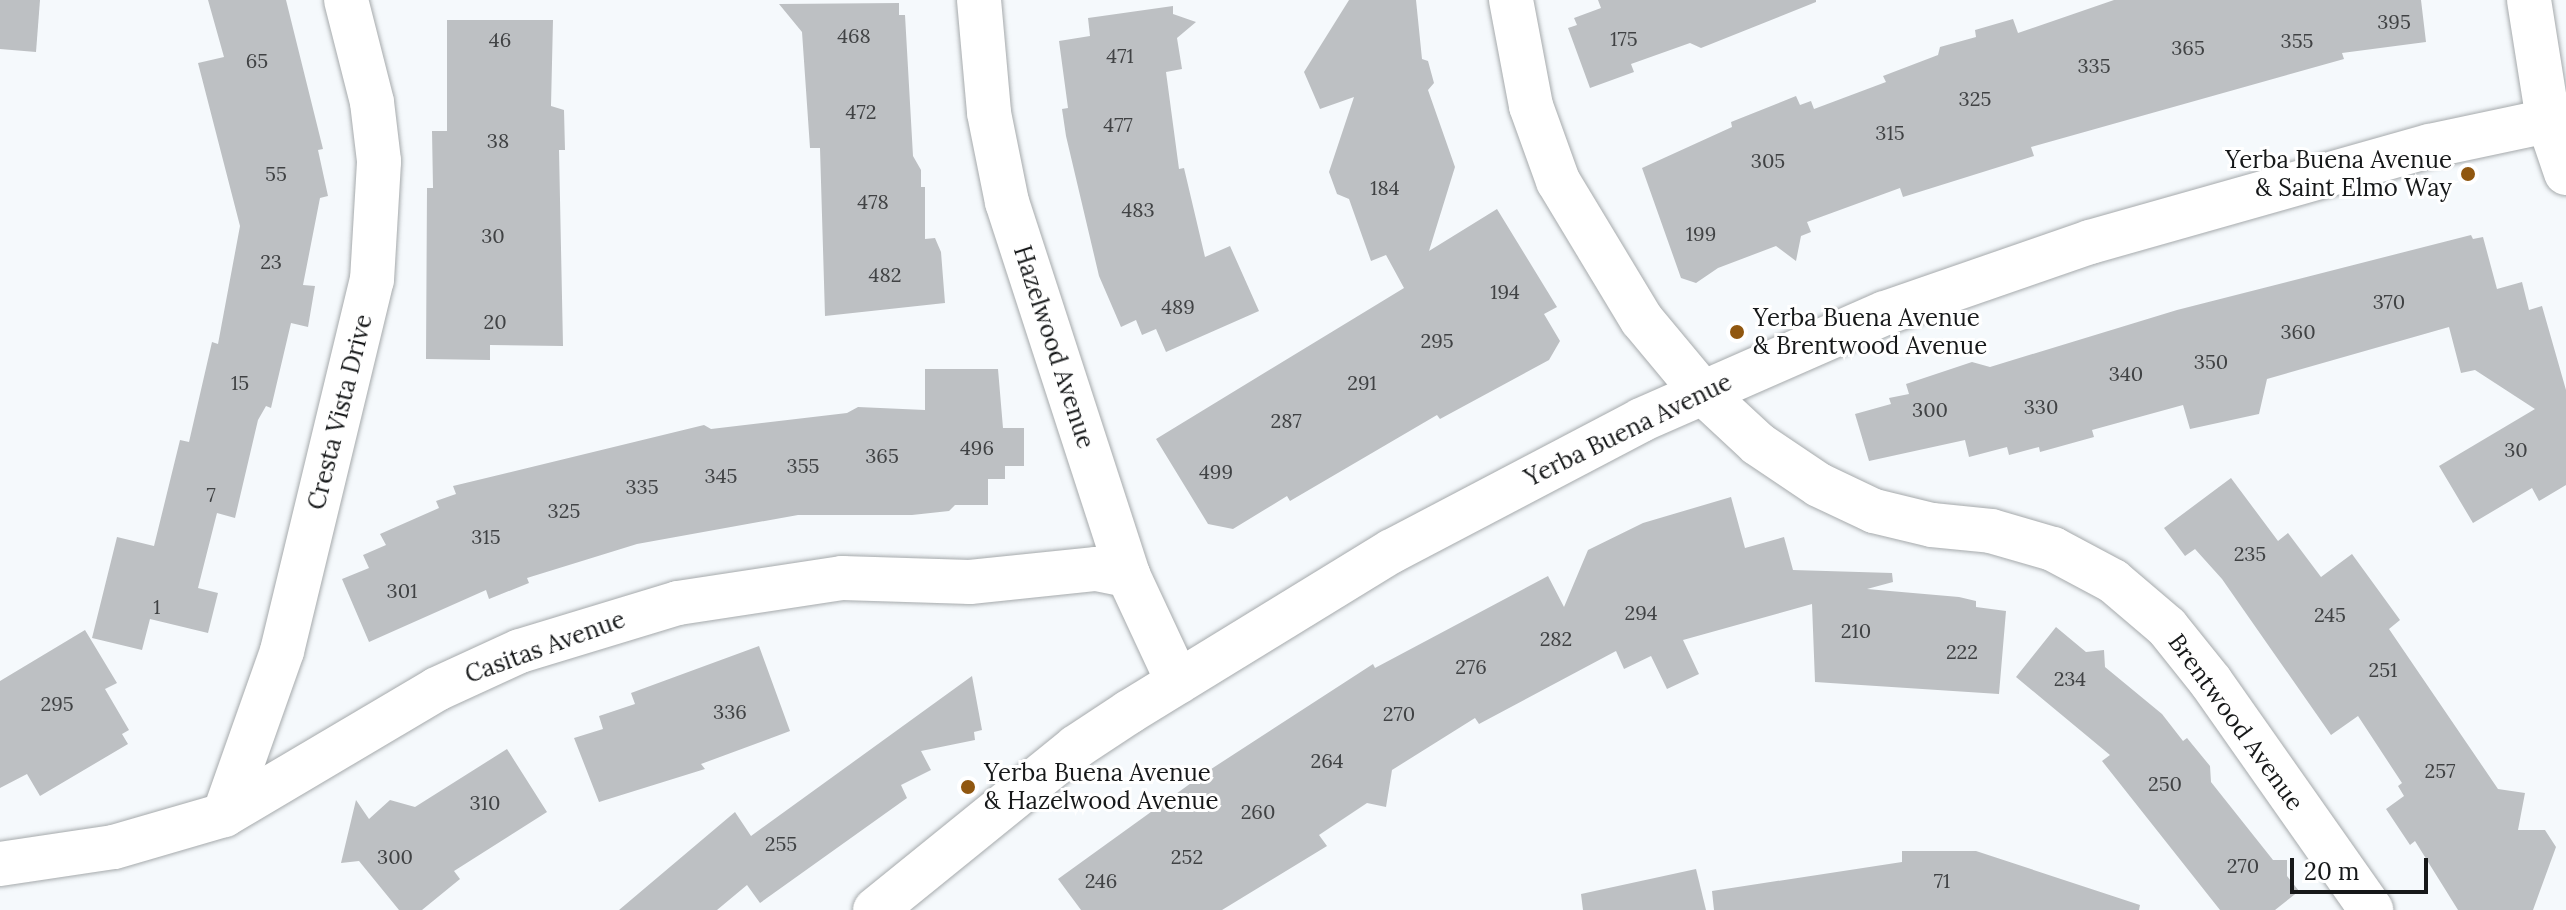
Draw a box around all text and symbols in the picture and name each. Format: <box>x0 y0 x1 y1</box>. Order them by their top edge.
house number: 395 <box>2377 9 2411 33</box>
house number: 468 <box>837 23 871 47</box>
house number: 175 <box>1610 26 1638 50</box>
house number: 46 <box>489 27 511 51</box>
house number: 355 <box>2281 28 2313 52</box>
house number: 365 <box>2171 35 2205 59</box>
house number: 471 <box>1106 43 1134 67</box>
house number: 65 <box>246 48 268 72</box>
house number: 335 <box>2077 53 2111 77</box>
house number: 325 <box>1959 86 1991 110</box>
house number: 472 <box>846 99 876 123</box>
house number: 477 <box>1103 112 1133 136</box>
house number: 315 <box>1875 120 1905 144</box>
house number: 38 <box>487 128 509 152</box>
place label: Yerba Buena Avenue & Saint Elmo Way <box>2225 146 2452 202</box>
house number: 305 <box>1751 148 1785 172</box>
house number: 55 <box>265 161 287 185</box>
marker: Yerba Buena Avenue & Saint Elmo Way <box>2459 165 2477 183</box>
house number: 184 <box>1370 175 1400 199</box>
house number: 478 <box>857 189 889 213</box>
house number: 483 <box>1121 197 1155 221</box>
house number: 199 <box>1686 221 1716 245</box>
house number: 30 <box>481 223 505 247</box>
street label: Hazelwood Avenue <box>1008 242 1100 452</box>
house number: 23 <box>260 249 282 273</box>
house number: 482 <box>869 262 901 286</box>
house number: 194 <box>1490 279 1520 303</box>
house number: 370 <box>2373 289 2405 313</box>
house number: 489 <box>1161 294 1195 318</box>
place label: Yerba Buena Avenue & Brentwood Avenue <box>1753 304 1987 360</box>
house number: 20 <box>483 309 507 333</box>
street label: Cresta Vista Drive <box>302 311 378 513</box>
house number: 360 <box>2280 319 2316 343</box>
marker: Yerba Buena Avenue & Brentwood Avenue <box>1728 323 1746 341</box>
house number: 295 <box>1420 328 1454 352</box>
house number: 350 <box>2194 349 2228 373</box>
house number: 340 <box>2109 361 2143 385</box>
street label: Yerba Buena Avenue <box>1520 367 1736 493</box>
house number: 15 <box>231 370 249 394</box>
house number: 291 <box>1347 370 1377 394</box>
house number: 330 <box>2024 394 2058 418</box>
house number: 300 <box>1912 397 1948 421</box>
house number: 287 <box>1270 408 1302 432</box>
house number: 496 <box>960 435 994 459</box>
house number: 30 <box>2504 437 2528 461</box>
house number: 365 <box>865 443 899 467</box>
house number: 355 <box>787 453 819 477</box>
house number: 499 <box>1199 459 1233 483</box>
house number: 345 <box>705 463 737 487</box>
house number: 335 <box>625 474 659 498</box>
house number: 7 <box>206 482 216 506</box>
house number: 325 <box>548 498 580 522</box>
house number: 315 <box>471 524 501 548</box>
house number: 235 <box>2234 541 2266 565</box>
house number: 301 <box>387 578 417 602</box>
house number: 1 <box>153 594 161 618</box>
house number: 294 <box>1624 600 1658 624</box>
house number: 245 <box>2314 602 2346 626</box>
street label: Casitas Avenue <box>461 605 629 689</box>
house number: 210 <box>1841 618 1871 642</box>
house number: 282 <box>1540 626 1572 650</box>
street label: Brentwood Avenue <box>2162 628 2310 816</box>
house number: 222 <box>1946 639 1978 663</box>
house number: 276 <box>1455 654 1487 678</box>
house number: 251 <box>2369 657 2397 681</box>
house number: 234 <box>2054 666 2086 690</box>
house number: 295 <box>40 691 74 715</box>
house number: 336 <box>713 699 747 723</box>
house number: 270 <box>1383 701 1415 725</box>
house number: 264 <box>1310 748 1344 772</box>
house number: 257 <box>2425 758 2455 782</box>
place label: Yerba Buena Avenue & Hazelwood Avenue <box>984 759 1219 815</box>
house number: 250 <box>2148 771 2182 795</box>
marker: Yerba Buena Avenue & Hazelwood Avenue <box>959 778 977 796</box>
house number: 310 <box>470 790 500 814</box>
house number: 260 <box>1241 799 1275 823</box>
house number: 255 <box>765 831 797 855</box>
scale bar <box>2294 842 2432 892</box>
house number: 300 <box>377 844 413 868</box>
house number: 252 <box>1171 844 1203 868</box>
house number: 270 <box>2227 853 2259 877</box>
text: 20 m <box>2304 856 2360 887</box>
house number: 246 <box>1085 868 1117 892</box>
house number: 71 <box>1934 868 1950 892</box>

